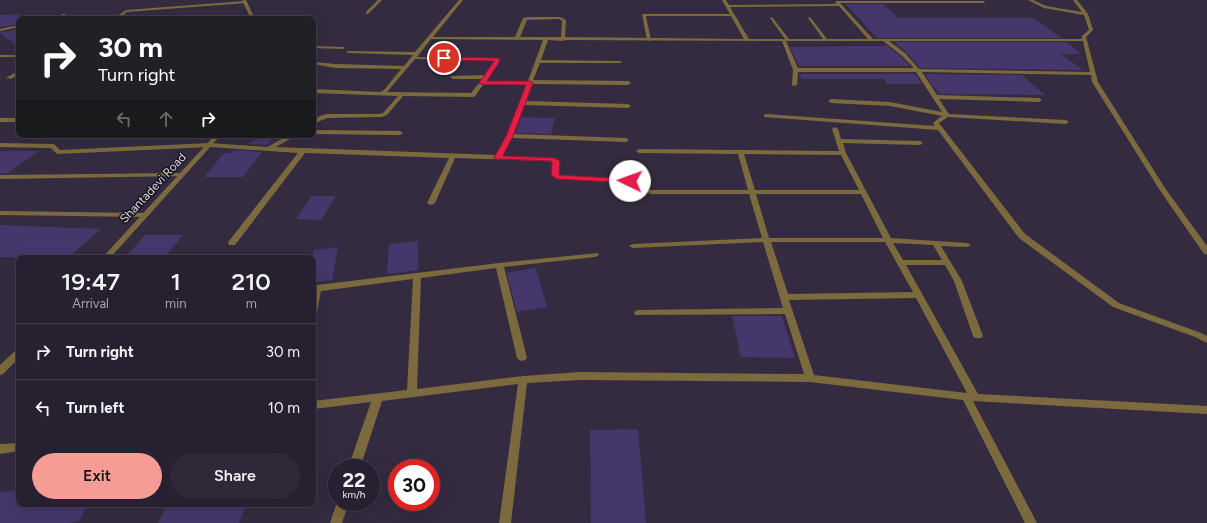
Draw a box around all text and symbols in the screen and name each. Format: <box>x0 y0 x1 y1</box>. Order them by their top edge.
text: 30 m <box>98 30 163 64</box>
icon: right <box>32 32 84 84</box>
pin <box>427 41 461 75</box>
icon: arrive <box>433 47 455 69</box>
text: Turn right <box>98 64 175 86</box>
icon: left <box>113 108 135 130</box>
icon: ahead <box>155 108 177 130</box>
icon: right <box>197 108 219 130</box>
street label: Shantadevi Road <box>117 150 189 226</box>
position arrow <box>609 160 651 202</box>
text: 19:47 <box>61 267 120 296</box>
text: 1 <box>171 267 181 296</box>
text: 210 <box>232 267 271 296</box>
text: Arrival <box>72 296 109 311</box>
text: min <box>165 296 186 311</box>
text: m <box>246 296 257 311</box>
icon: right <box>32 341 54 363</box>
text: Turn right <box>66 343 134 361</box>
text: 30 m <box>266 343 300 361</box>
icon: left <box>32 397 54 419</box>
text: Turn left <box>66 399 124 417</box>
text: 10 m <box>268 399 300 417</box>
button: Exit <box>32 453 162 499</box>
button: Share <box>170 453 300 499</box>
speed limit sign: 30 <box>388 459 440 511</box>
text: 22 <box>342 468 366 492</box>
text: km/h <box>343 488 365 501</box>

